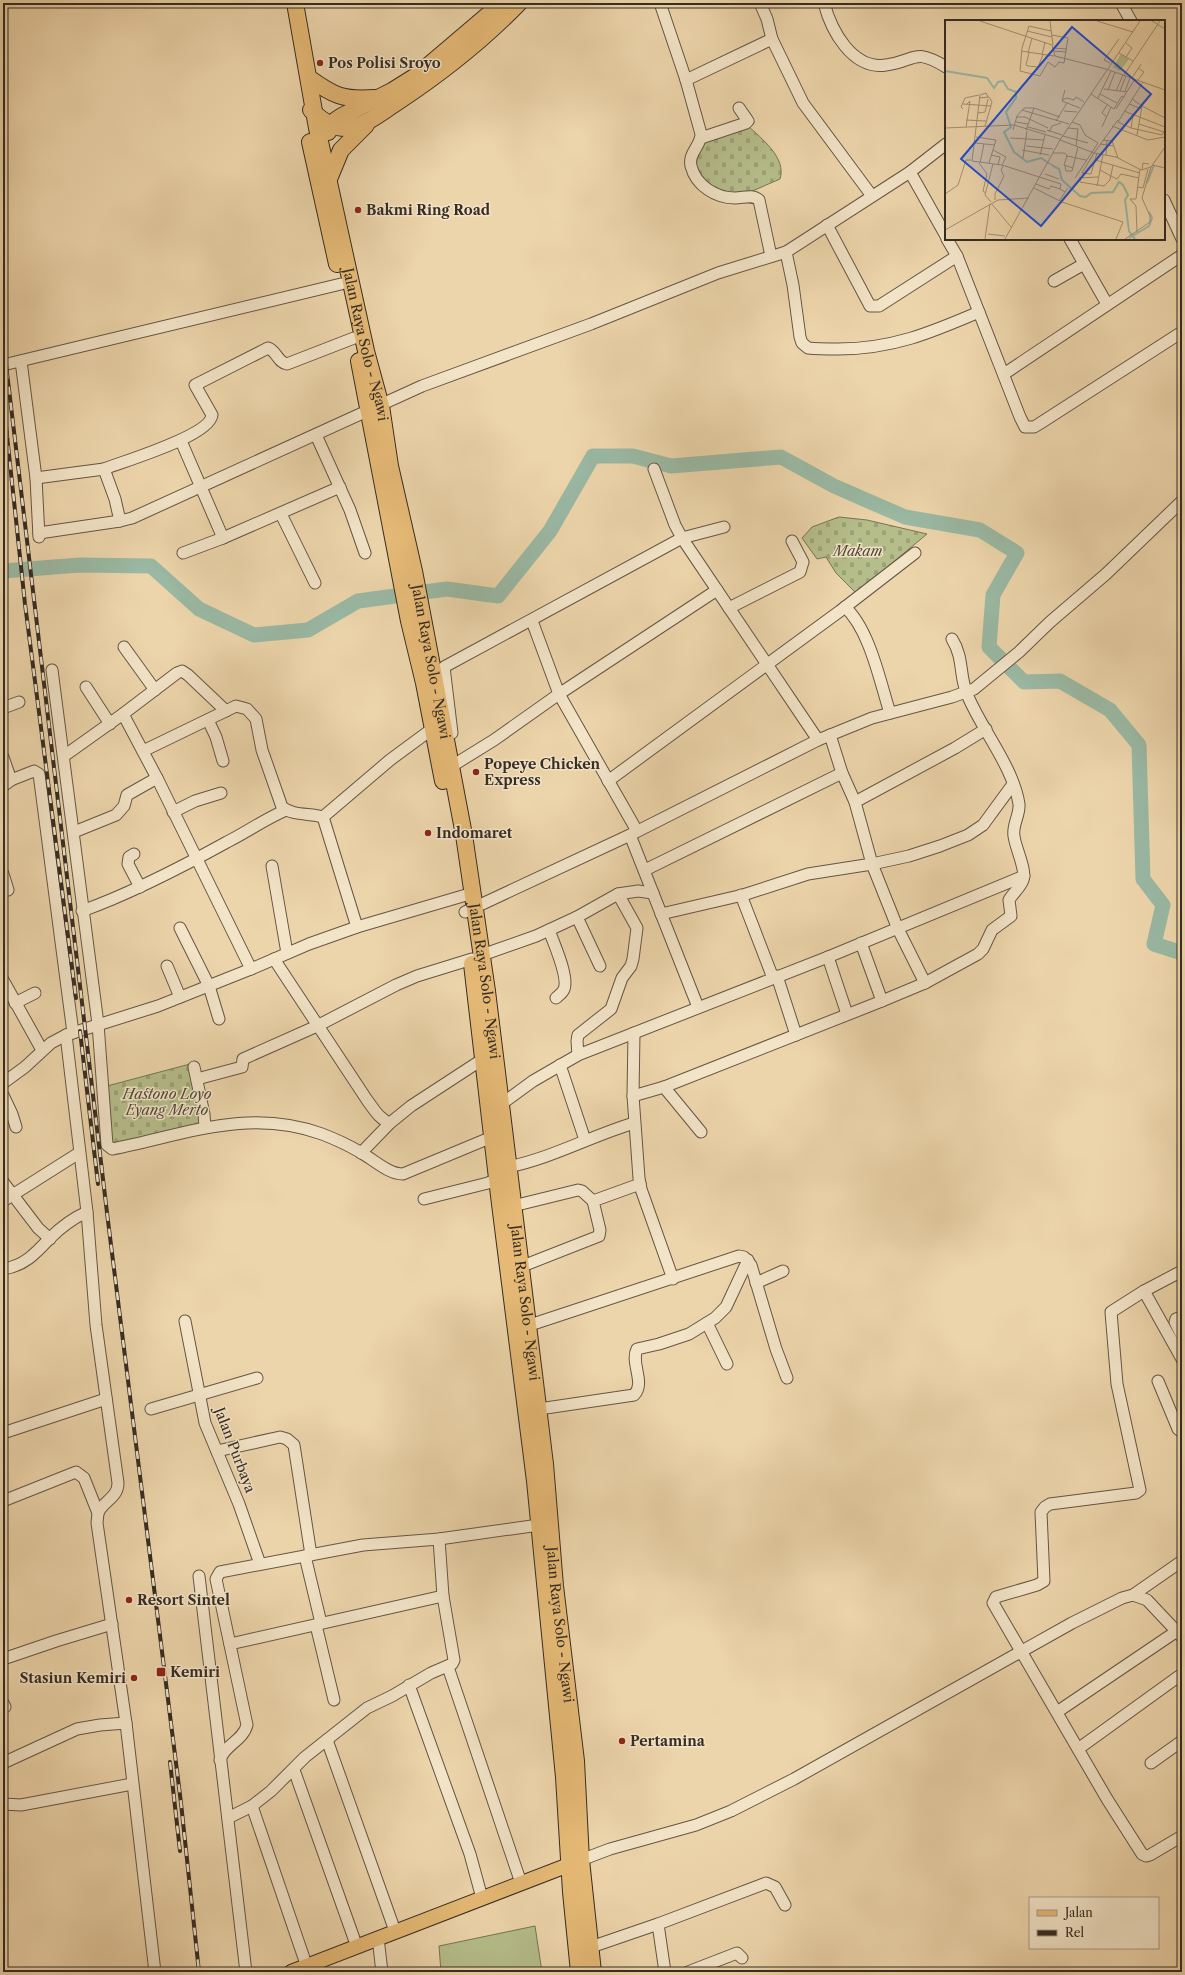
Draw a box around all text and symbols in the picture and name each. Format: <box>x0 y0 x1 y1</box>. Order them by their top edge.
inset map <box>945 20 1165 240</box>
place label: Pos Polisi Sroyo <box>328 54 441 72</box>
marker: Pos Polisi Sroyo <box>315 58 325 68</box>
place label: Bakmi Ring Road <box>366 201 491 219</box>
marker: Bakmi Ring Road <box>353 205 363 215</box>
street label: Jalan Raya Solo - Ngawi <box>339 264 392 422</box>
park label: Makam <box>831 542 883 560</box>
street label: Jalan Raya Solo - Ngawi <box>407 581 455 741</box>
place label: Popeye Chicken Express <box>484 755 601 789</box>
marker: Popeye Chicken Express <box>471 767 481 777</box>
place label: Indomaret <box>436 824 513 842</box>
marker: Indomaret <box>423 828 433 838</box>
street label: Jalan Raya Solo - Ngawi <box>465 900 504 1060</box>
park label: Hastono Loyo Eyang Merto <box>122 1085 212 1119</box>
street label: Jalan Raya Solo - Ngawi <box>506 1222 544 1382</box>
street label: Jalan Purbaya <box>210 1403 260 1496</box>
street label: Jalan Raya Solo - Ngawi <box>543 1544 578 1704</box>
place label: Resort Sintel <box>137 1591 230 1609</box>
marker: Resort Sintel <box>124 1595 134 1605</box>
place label: Kemiri <box>170 1663 220 1681</box>
marker: Kemiri <box>155 1666 167 1678</box>
place label: Stasiun Kemiri <box>19 1669 126 1687</box>
marker: Stasiun Kemiri <box>129 1673 139 1683</box>
place label: Pertamina <box>630 1732 706 1750</box>
marker: Pertamina <box>617 1736 627 1746</box>
legend <box>1029 1897 1159 1949</box>
text: Jalan <box>1063 1905 1093 1920</box>
text: Rel <box>1065 1925 1084 1940</box>

